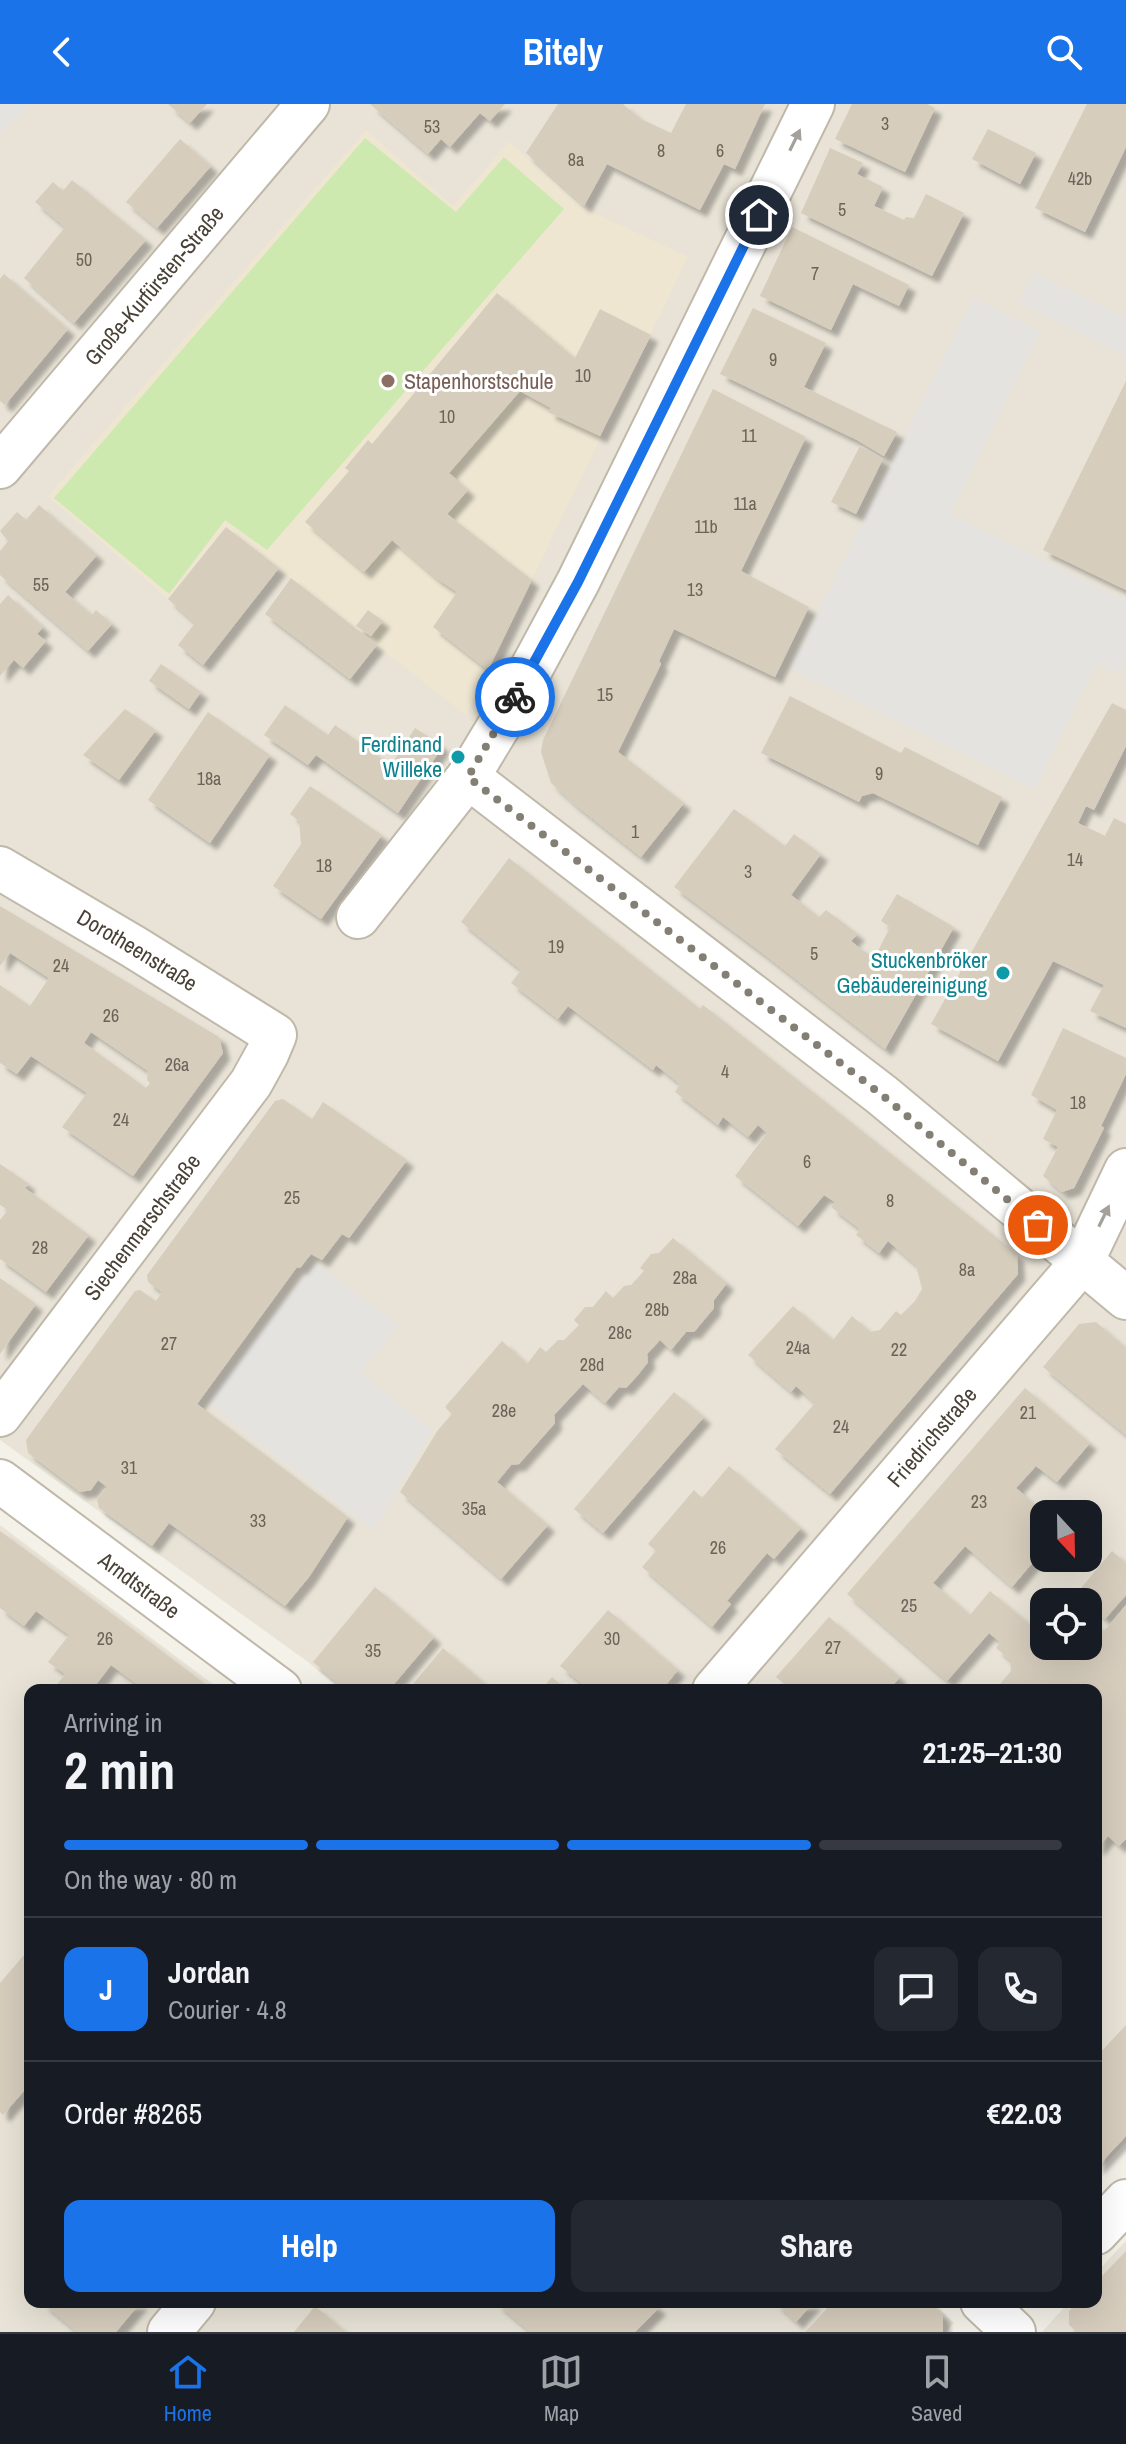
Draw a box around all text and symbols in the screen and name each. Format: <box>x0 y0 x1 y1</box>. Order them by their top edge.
text: Bitely <box>523 28 603 76</box>
icon: back <box>40 30 84 74</box>
icon: search <box>1042 30 1086 74</box>
house number: 3 <box>881 111 889 136</box>
house number: 53 <box>424 114 440 139</box>
one-way arrow <box>788 128 802 152</box>
house number: 8 <box>657 138 665 163</box>
house number: 6 <box>716 138 724 163</box>
house number: 8a <box>568 147 584 172</box>
house number: 42b <box>1068 166 1092 191</box>
pin <box>725 181 793 249</box>
icon: home <box>737 193 781 237</box>
house number: 5 <box>838 197 846 222</box>
street label: Große-Kurfürsten-Straße <box>78 199 230 372</box>
house number: 50 <box>76 247 92 272</box>
house number: 7 <box>811 261 819 286</box>
house number: 9 <box>769 347 777 372</box>
house number: 10 <box>575 363 591 388</box>
place label: Stapenhorstschule <box>404 366 553 396</box>
marker: Stapenhorstschule <box>379 372 397 390</box>
house number: 10 <box>439 404 455 429</box>
house number: 11 <box>741 423 757 448</box>
house number: 11a <box>733 491 757 516</box>
house number: 11b <box>694 514 718 539</box>
house number: 55 <box>33 572 49 597</box>
house number: 13 <box>687 577 703 602</box>
courier <box>475 657 555 737</box>
icon: bike <box>493 675 537 719</box>
house number: 15 <box>597 682 613 707</box>
place label: Ferdinand Willeke <box>361 729 442 784</box>
marker: Ferdinand Willeke <box>449 748 467 766</box>
house number: 9 <box>875 761 883 786</box>
house number: 18a <box>197 766 221 791</box>
house number: 1 <box>631 819 640 844</box>
house number: 14 <box>1067 847 1083 872</box>
house number: 18 <box>316 853 332 878</box>
house number: 3 <box>744 859 752 884</box>
street label: Dorotheenstraße <box>72 902 203 998</box>
house number: 19 <box>548 934 564 959</box>
house number: 5 <box>810 941 818 966</box>
place label: Stuckenbröker Gebäudereinigung <box>837 945 987 1000</box>
house number: 24 <box>53 953 69 978</box>
marker: Stuckenbröker Gebäudereinigung <box>994 964 1012 982</box>
house number: 26 <box>103 1003 119 1028</box>
house number: 26a <box>165 1052 189 1077</box>
house number: 4 <box>721 1059 729 1084</box>
house number: 18 <box>1070 1090 1086 1115</box>
house number: 24 <box>113 1107 129 1132</box>
street label: Siechenmarschstraße <box>77 1148 207 1306</box>
house number: 6 <box>803 1149 811 1174</box>
house number: 25 <box>284 1185 300 1210</box>
house number: 8 <box>886 1188 894 1213</box>
pin <box>1004 1191 1072 1259</box>
icon: bag <box>1016 1203 1060 1247</box>
one-way arrow <box>1097 1204 1111 1228</box>
house number: 28 <box>32 1235 48 1260</box>
house number: 8a <box>959 1257 975 1282</box>
house number: 28a <box>673 1265 697 1290</box>
house number: 28b <box>645 1297 669 1322</box>
house number: 28c <box>608 1320 632 1345</box>
house number: 27 <box>161 1331 177 1356</box>
house number: 24a <box>786 1335 810 1360</box>
house number: 22 <box>891 1337 907 1362</box>
house number: 28d <box>580 1352 604 1377</box>
street label: Friedrichstraße <box>880 1380 983 1493</box>
house number: 28e <box>492 1398 516 1423</box>
house number: 21 <box>1020 1400 1037 1425</box>
house number: 24 <box>833 1414 849 1439</box>
house number: 31 <box>121 1455 138 1480</box>
house number: 23 <box>971 1489 987 1514</box>
house number: 35a <box>462 1496 486 1521</box>
north arrow <box>1030 1500 1102 1572</box>
map controls <box>1030 1500 1102 1660</box>
house number: 33 <box>250 1508 266 1533</box>
house number: 26 <box>710 1535 726 1560</box>
street label: Arndtstraße <box>92 1544 186 1625</box>
button: locate <box>1030 1588 1102 1660</box>
house number: 25 <box>901 1593 917 1618</box>
house number: 26 <box>97 1626 113 1651</box>
house number: 30 <box>604 1626 620 1651</box>
house number: 27 <box>825 1635 841 1660</box>
house number: 35 <box>365 1638 381 1663</box>
text: Arriving in <box>64 1705 162 1740</box>
text: 21:25–21:30 <box>923 1732 1062 1772</box>
text: 2 min <box>64 1735 175 1805</box>
text: On the way · 80 m <box>64 1862 237 1897</box>
button: chat <box>874 1947 958 2031</box>
button: phone <box>978 1947 1062 2031</box>
text: Jordan <box>168 1952 250 1992</box>
text: J <box>99 1969 113 2009</box>
text: Courier · 4.8 <box>168 1992 287 2027</box>
text: Order #8265 <box>64 2093 202 2133</box>
text: €22.03 <box>987 2093 1062 2133</box>
button: Help <box>64 2200 555 2292</box>
button: Share <box>571 2200 1062 2292</box>
tab: Home <box>164 2350 212 2428</box>
tab: Map <box>539 2350 583 2428</box>
tab: Saved <box>911 2350 962 2428</box>

